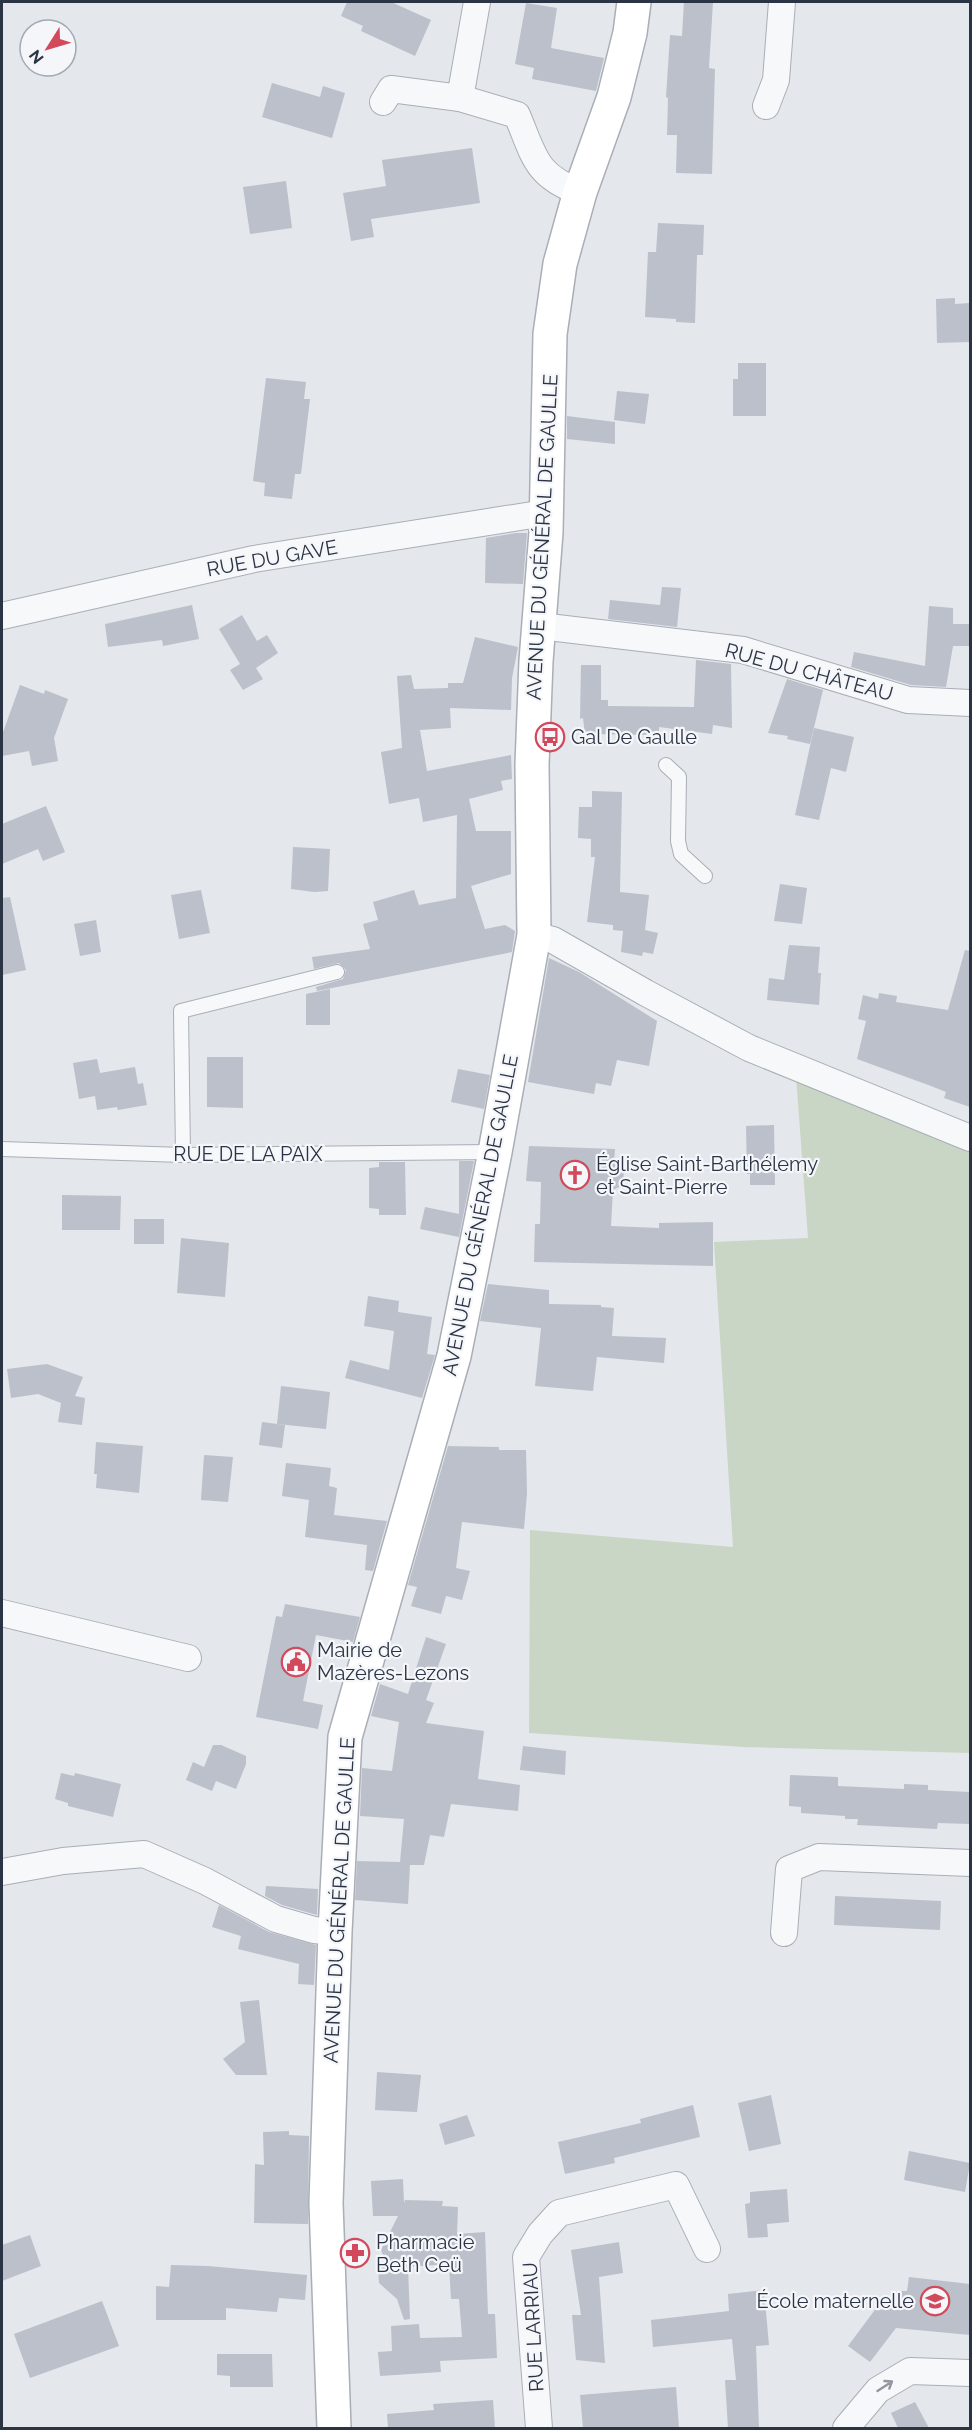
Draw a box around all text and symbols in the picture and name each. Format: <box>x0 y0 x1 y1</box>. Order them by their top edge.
north arrow <box>18 18 78 78</box>
text: N <box>25 46 48 67</box>
street label: AVENUE DU GÉNÉRAL DE GAULLE <box>521 373 563 701</box>
street label: RUE DU GAVE <box>205 535 339 581</box>
street label: RUE DU CHÂTEAU <box>722 638 896 706</box>
bus stop icon: Gal De Gaulle <box>534 721 566 753</box>
place label: Gal De Gaulle <box>571 725 697 749</box>
street label: AVENUE DU GÉNÉRAL DE GAULLE <box>437 1052 523 1378</box>
street label: RUE DE LA PAIX <box>173 1142 323 1166</box>
place label: Église Saint-Barthélemy et Saint-Pierre <box>596 1152 818 1199</box>
church icon: Église Saint-Barthélemy et Saint-Pierre <box>559 1159 591 1191</box>
place label: Mairie de Mazères-Lezons <box>317 1638 469 1685</box>
public building icon: Mairie de Mazères-Lezons <box>280 1646 312 1678</box>
street label: AVENUE DU GÉNÉRAL DE GAULLE <box>318 1736 360 2064</box>
place label: Pharmacie Beth Ceü <box>376 2230 475 2277</box>
pharmacy icon: Pharmacie Beth Ceü <box>339 2237 371 2269</box>
street label: RUE LARRIAU <box>518 2262 548 2392</box>
school or university icon: École maternelle <box>919 2285 951 2317</box>
place label: École maternelle <box>757 2289 914 2313</box>
one-way arrow <box>876 2379 893 2391</box>

